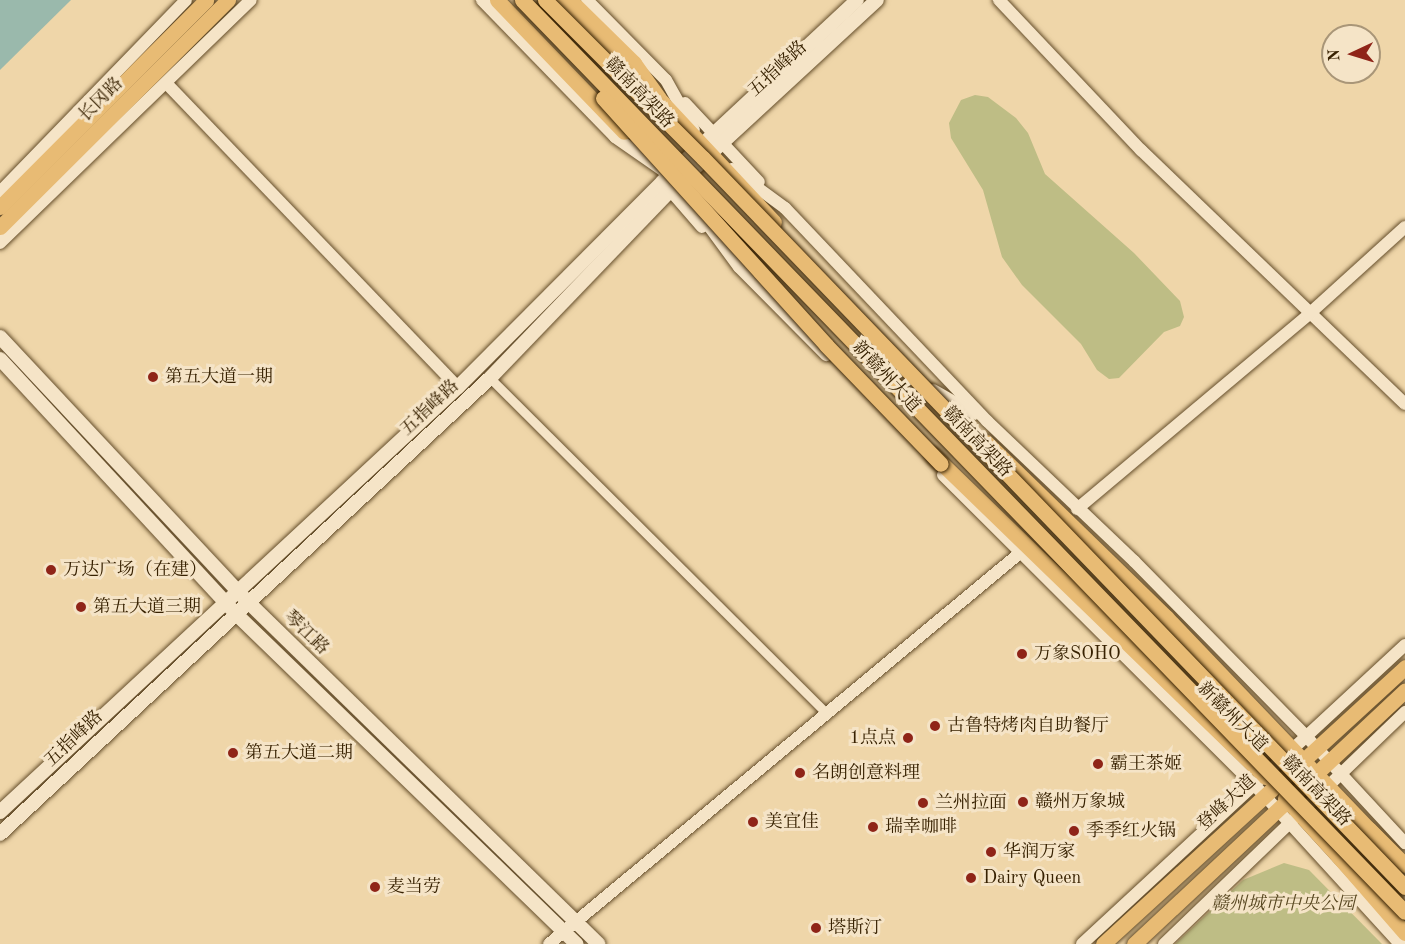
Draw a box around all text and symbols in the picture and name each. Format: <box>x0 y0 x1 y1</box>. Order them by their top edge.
north arrow <box>1321 24 1381 84</box>
street label: 五指峰路 <box>744 37 812 101</box>
text: N <box>1327 48 1343 62</box>
street label: 赣南高架路 <box>600 53 678 133</box>
street label: 长冈路 <box>74 73 128 127</box>
street label: 新赣州大道 <box>847 337 925 417</box>
place label: 第五大道一期 <box>165 366 273 388</box>
marker: 第五大道一期 <box>146 370 160 384</box>
street label: 五指峰路 <box>396 376 464 440</box>
street label: 赣南高架路 <box>938 402 1016 482</box>
place label: 万达广场（在建） <box>63 559 207 581</box>
marker: 万达广场（在建） <box>44 563 58 577</box>
place label: 第五大道三期 <box>93 596 201 618</box>
marker: 第五大道三期 <box>74 600 88 614</box>
street label: 琴江路 <box>279 606 333 660</box>
place label: 万象SOHO <box>1034 643 1121 665</box>
marker: 万象SOHO <box>1015 647 1029 661</box>
street label: 新赣州大道 <box>1193 678 1271 756</box>
street label: 五指峰路 <box>41 706 107 772</box>
place label: 古鲁特烤肉自助餐厅 <box>947 715 1109 737</box>
marker: 古鲁特烤肉自助餐厅 <box>928 719 942 733</box>
place label: 1点点 <box>850 727 896 749</box>
marker: 1点点 <box>901 731 915 745</box>
place label: 第五大道二期 <box>245 742 353 764</box>
marker: 第五大道二期 <box>226 746 240 760</box>
street label: 赣南高架路 <box>1277 751 1355 831</box>
place label: 霸王茶姬 <box>1110 753 1182 775</box>
marker: 霸王茶姬 <box>1091 757 1105 771</box>
place label: 名朗创意料理 <box>812 762 920 784</box>
marker: 名朗创意料理 <box>793 766 807 780</box>
street label: 登峰大道 <box>1193 771 1261 835</box>
place label: 赣州万象城 <box>1035 791 1125 813</box>
place label: 兰州拉面 <box>935 792 1007 814</box>
marker: 赣州万象城 <box>1016 795 1030 809</box>
marker: 兰州拉面 <box>916 796 930 810</box>
place label: 美宜佳 <box>765 811 819 833</box>
marker: 美宜佳 <box>746 815 760 829</box>
place label: 瑞幸咖啡 <box>885 816 957 838</box>
marker: 瑞幸咖啡 <box>866 820 880 834</box>
place label: 季季红火锅 <box>1086 820 1176 842</box>
marker: 季季红火锅 <box>1067 824 1081 838</box>
place label: 华润万家 <box>1003 841 1075 863</box>
marker: 华润万家 <box>984 845 998 859</box>
place label: Dairy Queen <box>983 867 1081 889</box>
marker: Dairy Queen <box>964 871 978 885</box>
place label: 麦当劳 <box>387 876 441 898</box>
marker: 麦当劳 <box>368 880 382 894</box>
park label: 赣州城市中央公园 <box>1211 893 1355 915</box>
place label: 塔斯汀 <box>828 917 882 939</box>
marker: 塔斯汀 <box>809 921 823 935</box>

